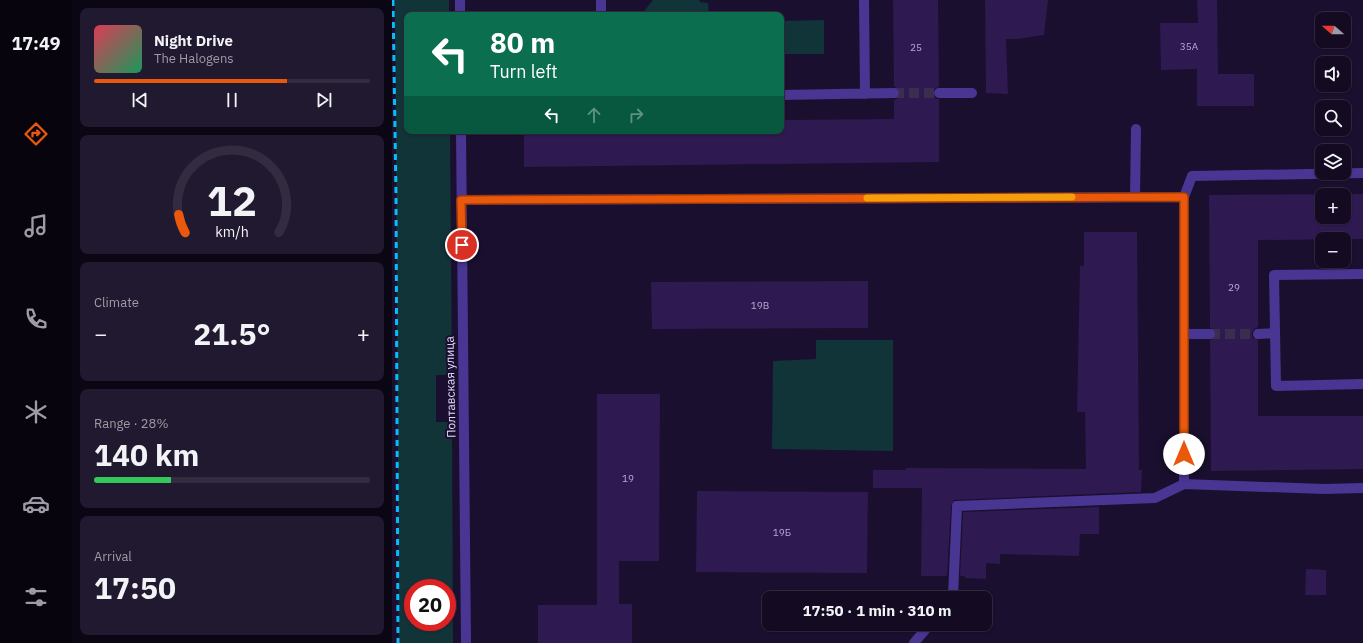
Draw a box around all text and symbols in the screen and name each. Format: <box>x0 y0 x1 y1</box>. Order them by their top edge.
north arrow <box>1315 12 1351 48</box>
map controls <box>1315 12 1351 268</box>
text: 80 m <box>490 24 555 61</box>
icon: left <box>424 28 476 80</box>
text: Night Drive <box>154 31 233 50</box>
text: 17:49 <box>11 32 61 55</box>
house number: 35А <box>1180 40 1199 53</box>
house number: 25 <box>910 41 922 54</box>
text: The Halogens <box>154 50 234 67</box>
button: sound <box>1315 56 1351 92</box>
text: Turn left <box>490 60 558 83</box>
icon: previous <box>129 89 151 111</box>
icon: pause <box>221 89 243 111</box>
icon: next <box>313 89 335 111</box>
button: search <box>1315 100 1351 136</box>
icon: left <box>541 104 563 126</box>
icon: ahead <box>583 104 605 126</box>
icon: right <box>625 104 647 126</box>
icon: directions <box>22 120 50 148</box>
button: layers <box>1315 144 1351 180</box>
text: 12 <box>207 172 257 226</box>
button: + <box>1315 188 1351 224</box>
icon: music <box>22 212 50 240</box>
text: km/h <box>215 221 249 240</box>
pin <box>445 228 479 262</box>
button: − <box>1315 232 1351 268</box>
icon: arrive <box>451 234 473 256</box>
house number: 29 <box>1228 281 1240 294</box>
text: Climate <box>94 294 139 311</box>
house number: 19В <box>751 299 769 312</box>
icon: phone <box>22 305 50 333</box>
text: 21.5° <box>193 314 271 353</box>
text: − <box>94 319 107 348</box>
text: + <box>357 319 370 348</box>
street label: Полтавская улица <box>442 335 458 438</box>
icon: climate <box>22 398 50 426</box>
text: Range · 28% <box>94 415 168 432</box>
position arrow <box>1163 433 1205 475</box>
text: 140 km <box>94 435 199 474</box>
house number: 19 <box>622 472 634 485</box>
icon: car <box>22 490 50 518</box>
house number: 19Б <box>773 526 791 539</box>
text: Arrival <box>94 548 132 565</box>
text: 17:50 <box>94 568 176 607</box>
speed limit sign: 20 <box>404 579 456 631</box>
icon: filters <box>22 583 50 611</box>
text: 17:50 · 1 min · 310 m <box>803 601 951 620</box>

